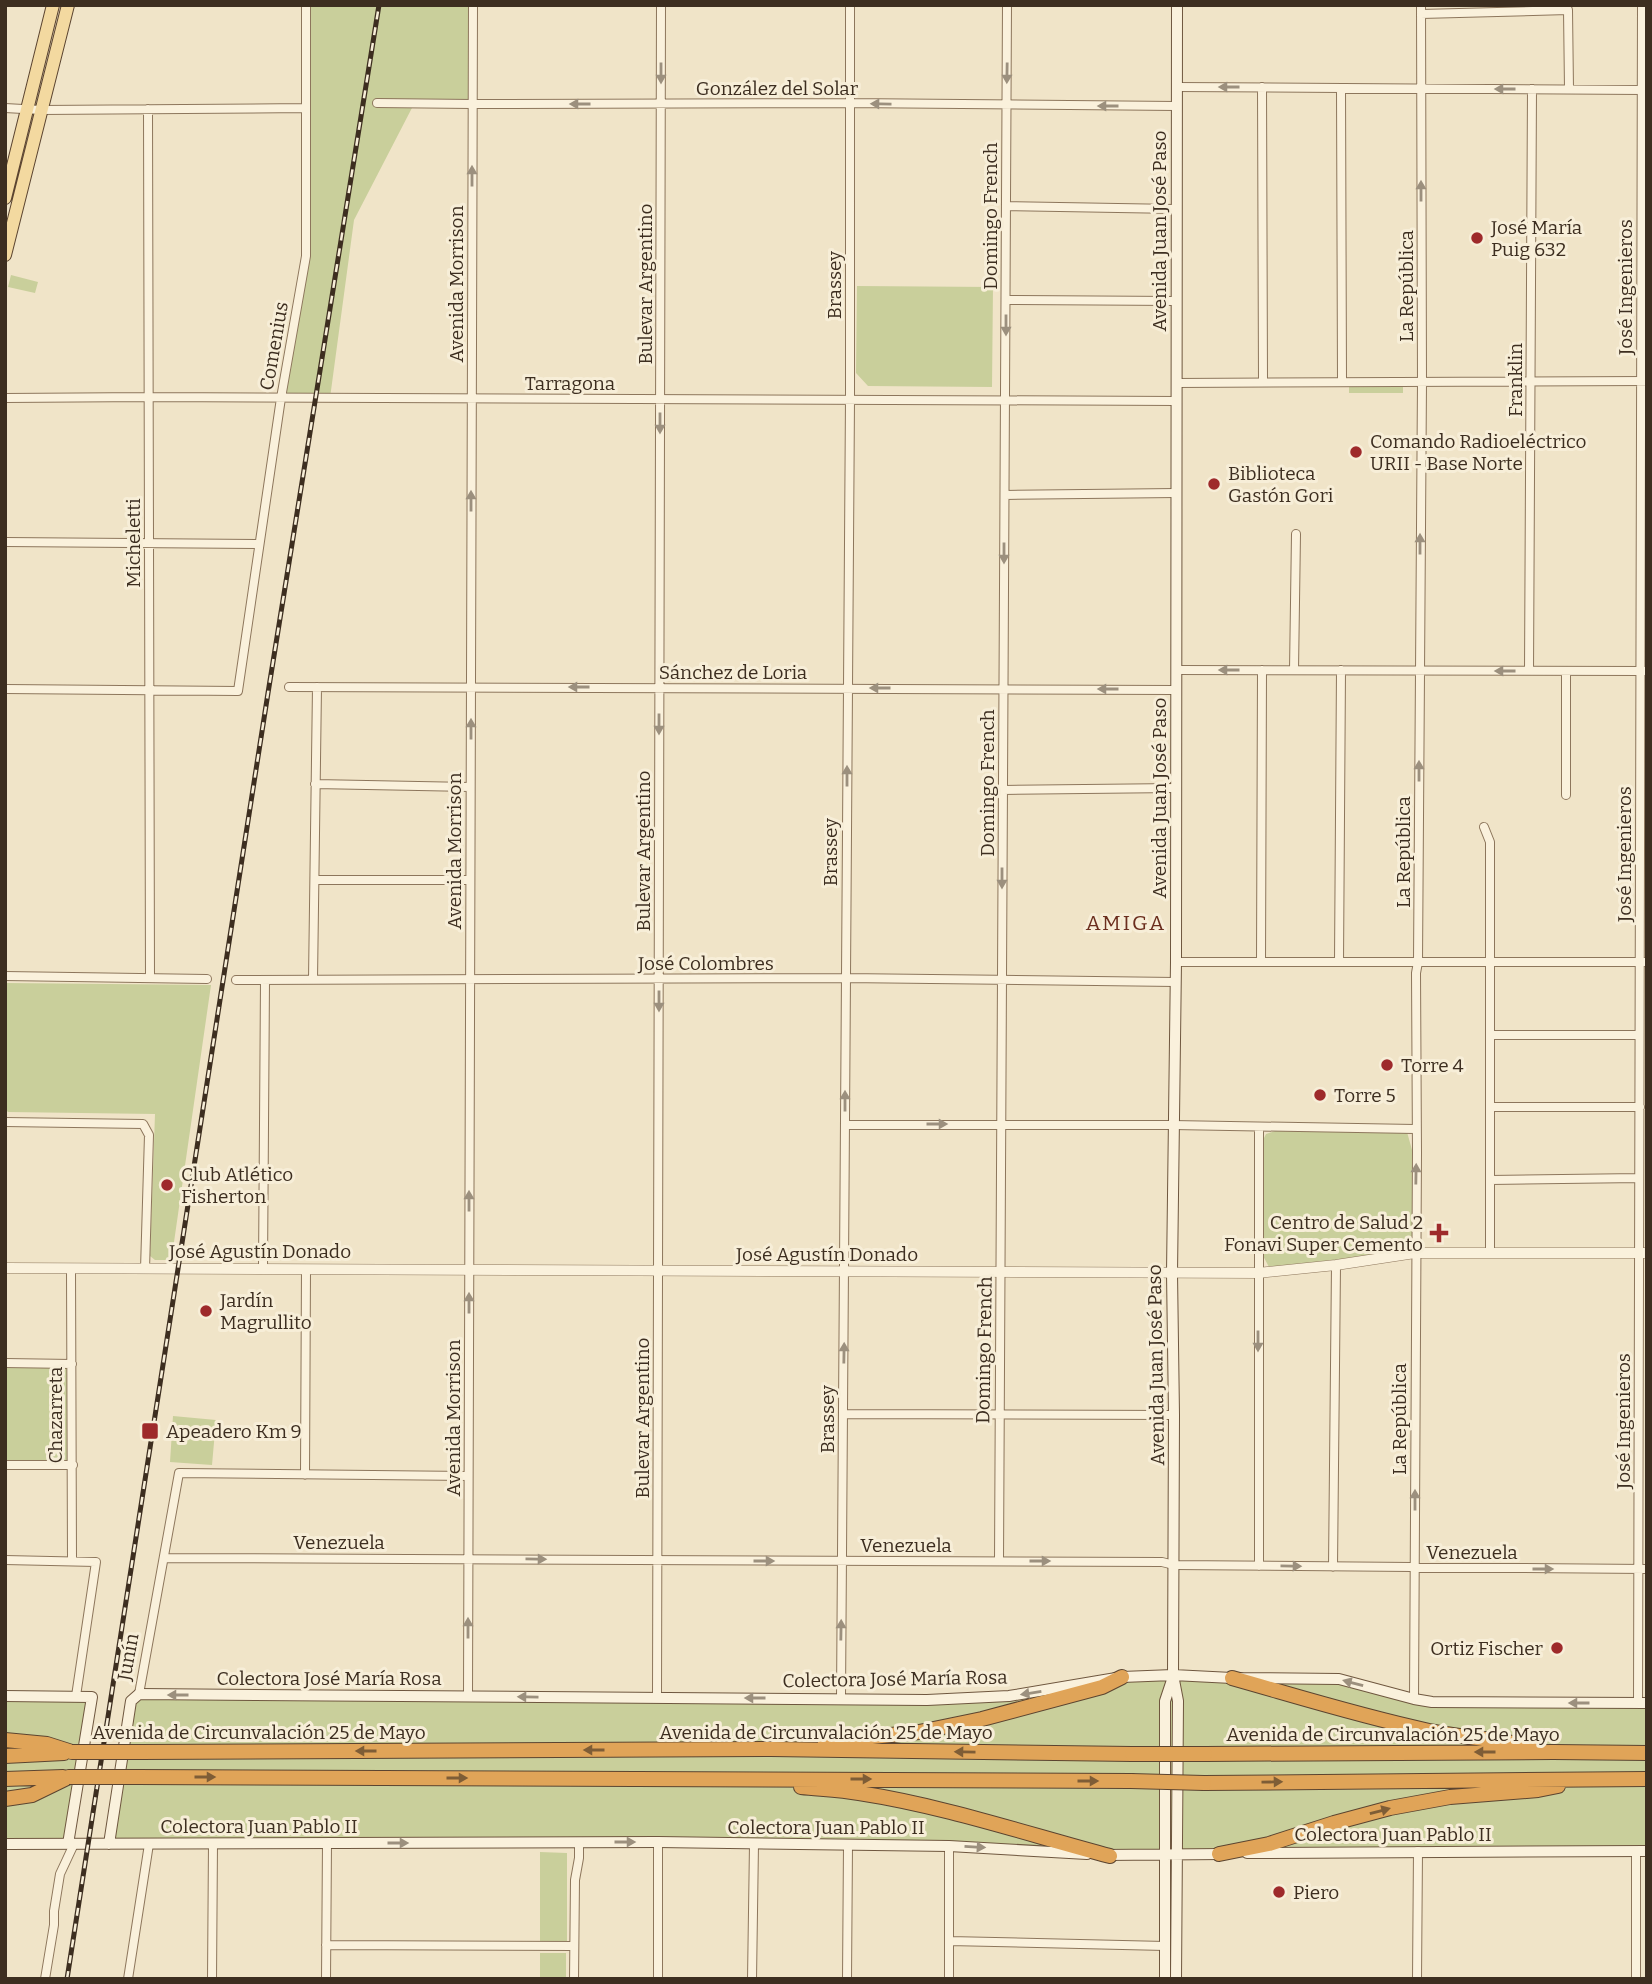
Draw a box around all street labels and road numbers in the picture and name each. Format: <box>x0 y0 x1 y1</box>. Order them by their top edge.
street label: González del Solar <box>696 77 859 100</box>
street label: Avenida Juan José Paso <box>1148 130 1171 332</box>
street label: Domingo French <box>979 142 1002 290</box>
street label: Bulevar Argentino <box>634 204 657 364</box>
street label: Avenida Morrison <box>445 205 468 363</box>
street label: José Ingenieros <box>1614 219 1637 356</box>
street label: La República <box>1395 229 1418 342</box>
street label: Brassey <box>823 250 846 319</box>
street label: Comenius <box>255 300 293 392</box>
street label: Franklin <box>1504 343 1527 417</box>
street label: Tarragona <box>525 372 616 395</box>
street label: Micheletti <box>122 498 145 588</box>
street label: Sánchez de Loria <box>659 661 808 684</box>
street label: Avenida Juan José Paso <box>1148 697 1171 899</box>
street label: Domingo French <box>976 709 999 857</box>
street label: Bulevar Argentino <box>632 771 655 931</box>
street label: Avenida Morrison <box>443 772 466 930</box>
street label: José Ingenieros <box>1613 786 1636 923</box>
street label: La República <box>1392 795 1415 908</box>
street label: Brassey <box>819 817 842 886</box>
street label: José Colombres <box>637 952 774 975</box>
street label: José Agustín Donado <box>168 1240 351 1263</box>
street label: José Agustín Donado <box>735 1243 918 1266</box>
street label: Avenida Juan José Paso <box>1143 1264 1169 1466</box>
street label: Domingo French <box>971 1276 997 1424</box>
street label: Bulevar Argentino <box>631 1338 654 1498</box>
street label: Avenida Morrison <box>442 1339 465 1497</box>
street label: José Ingenieros <box>1612 1353 1635 1490</box>
street label: La República <box>1388 1362 1411 1475</box>
street label: Chazarreta <box>44 1366 67 1464</box>
street label: Brassey <box>816 1384 839 1453</box>
street label: Venezuela <box>293 1531 385 1554</box>
street label: Venezuela <box>860 1534 952 1557</box>
street label: Venezuela <box>1426 1541 1518 1564</box>
street label: Junín <box>112 1632 143 1683</box>
street label: Colectora José María Rosa <box>782 1666 1008 1692</box>
street label: Colectora José María Rosa <box>216 1667 442 1690</box>
street label: Avenida de Circunvalación 25 de Mayo <box>92 1721 426 1744</box>
street label: Avenida de Circunvalación 25 de Mayo <box>659 1721 993 1744</box>
street label: Avenida de Circunvalación 25 de Mayo <box>1226 1723 1560 1746</box>
street label: Colectora Juan Pablo II <box>160 1815 358 1838</box>
street label: Colectora Juan Pablo II <box>727 1816 925 1839</box>
street label: Colectora Juan Pablo II <box>1294 1823 1492 1846</box>

